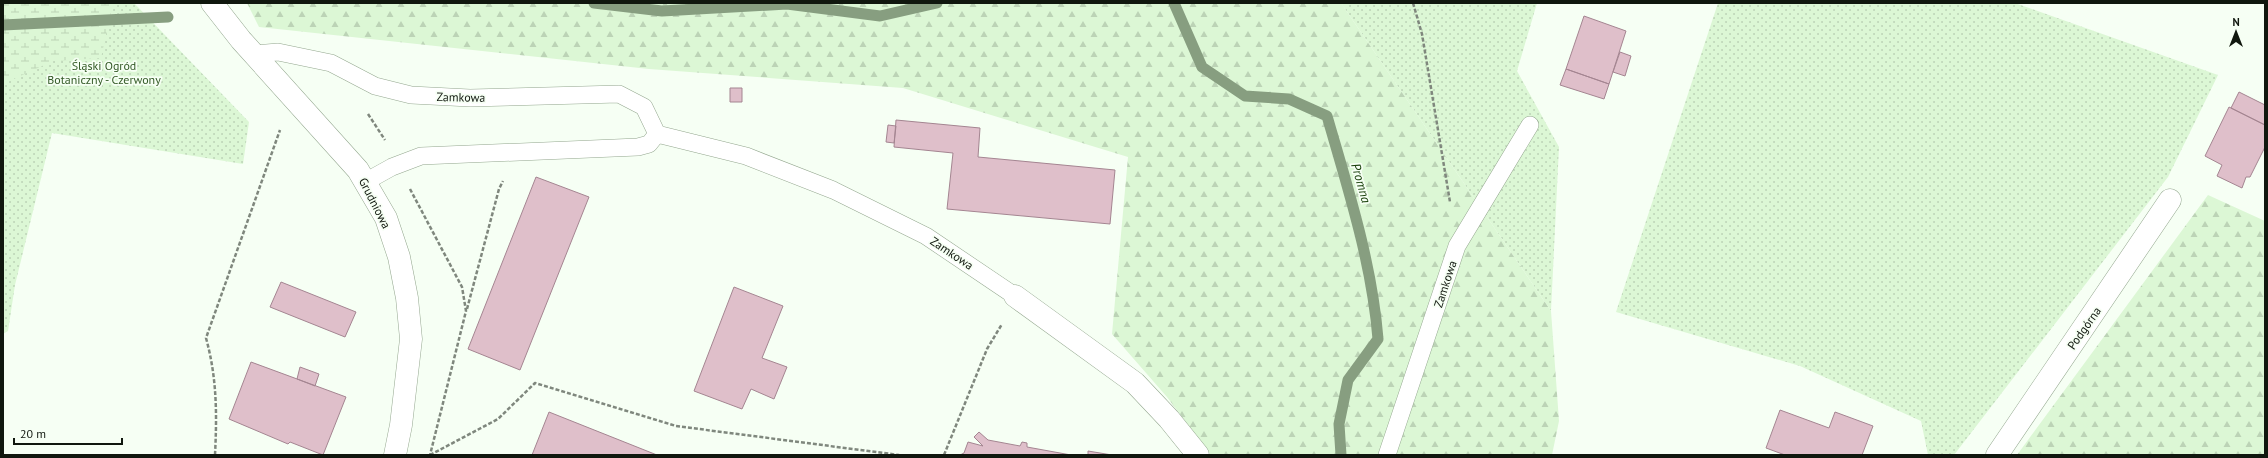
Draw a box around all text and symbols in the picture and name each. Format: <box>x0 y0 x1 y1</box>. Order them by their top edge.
north arrow <box>2216 12 2256 52</box>
text: N <box>2232 15 2240 29</box>
park label: Śląski Ogród Botaniczny - Czerwony <box>47 58 161 87</box>
street label: Zamkowa <box>437 89 485 105</box>
water label: Promna <box>1347 161 1375 206</box>
street label: Grudniowa <box>356 175 394 231</box>
street label: Zamkowa <box>928 233 976 273</box>
street label: Zamkowa <box>1430 259 1460 309</box>
street label: Podgórna <box>2064 304 2104 352</box>
scale bar <box>14 420 122 446</box>
text: 20 m <box>20 426 46 441</box>

